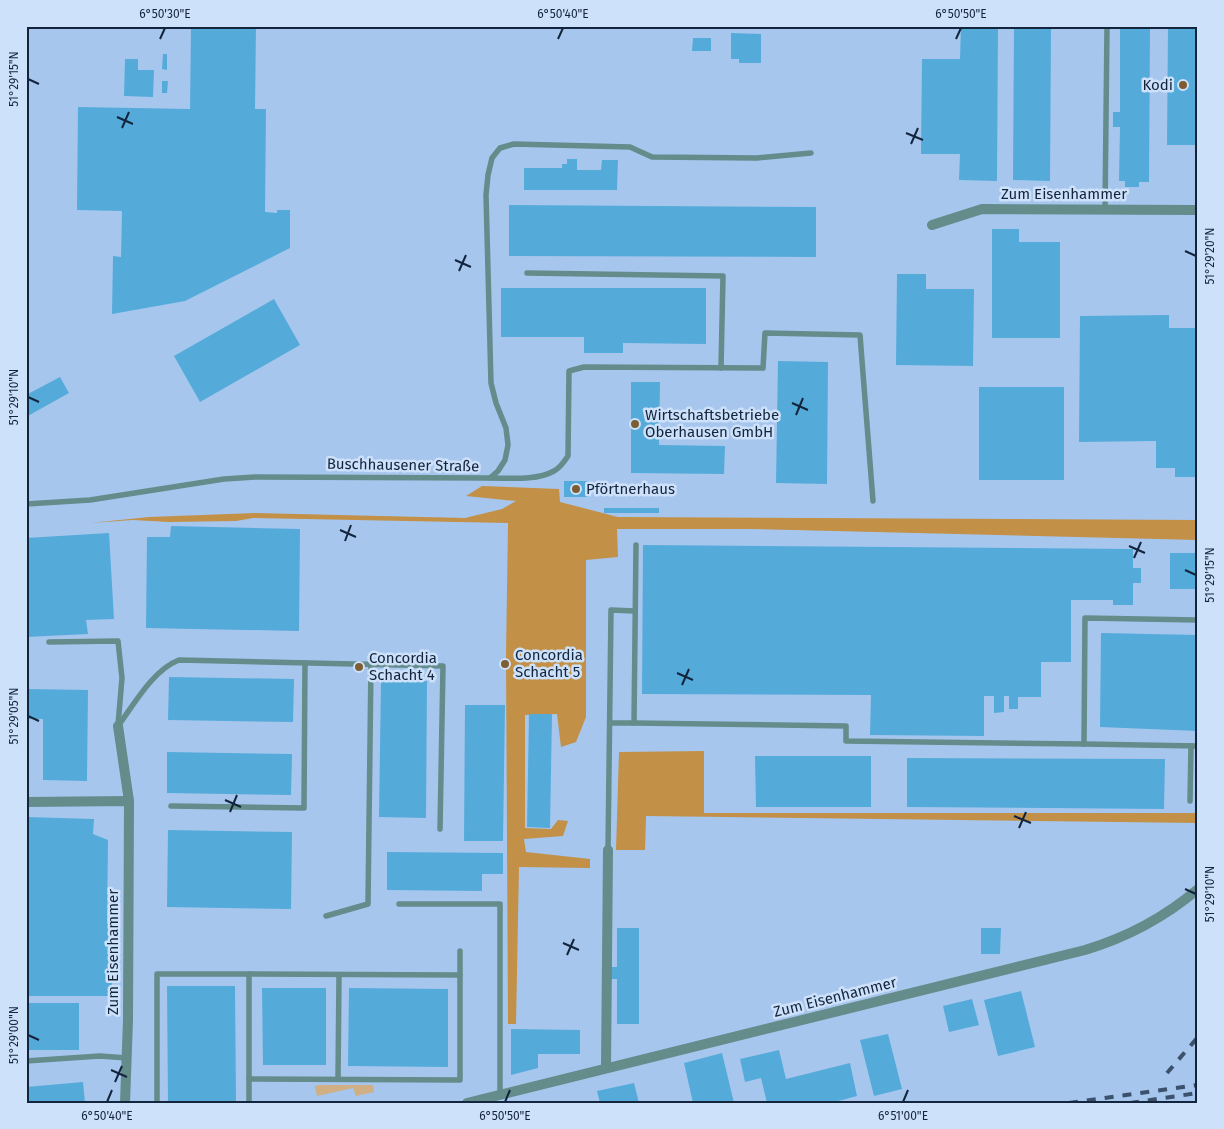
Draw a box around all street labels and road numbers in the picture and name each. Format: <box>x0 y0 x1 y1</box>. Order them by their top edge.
street label: Zum Eisenhammer <box>1001 185 1127 203</box>
street label: Buschhausener Straße <box>327 455 479 475</box>
street label: Zum Eisenhammer <box>104 889 122 1015</box>
street label: Zum Eisenhammer <box>772 973 898 1021</box>

